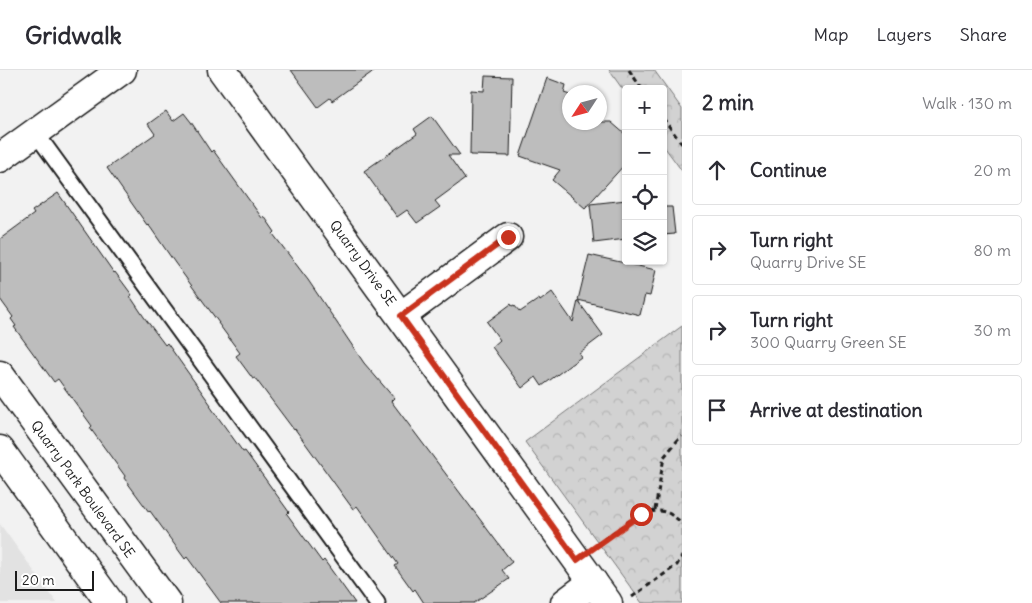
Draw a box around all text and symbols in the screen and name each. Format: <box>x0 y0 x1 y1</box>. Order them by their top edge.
text: Gridwalk <box>25 20 122 50</box>
text: Map <box>813 23 848 46</box>
text: Layers <box>876 23 932 46</box>
text: Share <box>960 23 1007 46</box>
north arrow <box>562 85 607 130</box>
map controls <box>622 85 667 265</box>
button: + <box>622 85 667 130</box>
text: 2 min <box>702 89 754 116</box>
text: Walk · 130 m <box>922 93 1012 113</box>
button: − <box>622 130 667 175</box>
icon: ahead <box>703 156 731 184</box>
text: Continue <box>750 158 827 182</box>
text: 20 m <box>974 160 1011 180</box>
button: locate <box>622 175 667 220</box>
street label: Quarry Drive SE <box>326 217 400 309</box>
button: layers <box>622 220 667 265</box>
route end <box>497 226 520 249</box>
text: Turn right <box>750 228 833 252</box>
icon: right <box>703 236 731 264</box>
text: 80 m <box>973 240 1011 260</box>
text: Quarry Drive SE <box>750 252 866 272</box>
text: Turn right <box>750 308 833 332</box>
icon: right <box>703 316 731 344</box>
text: 30 m <box>974 320 1011 340</box>
text: 300 Quarry Green SE <box>750 332 907 352</box>
icon: arrive <box>703 396 731 424</box>
text: Arrive at destination <box>750 398 923 422</box>
street label: Quarry Park Boulevard SE <box>27 417 139 561</box>
route start <box>630 503 653 526</box>
scale bar <box>15 568 94 591</box>
text: 20 m <box>22 571 55 589</box>

